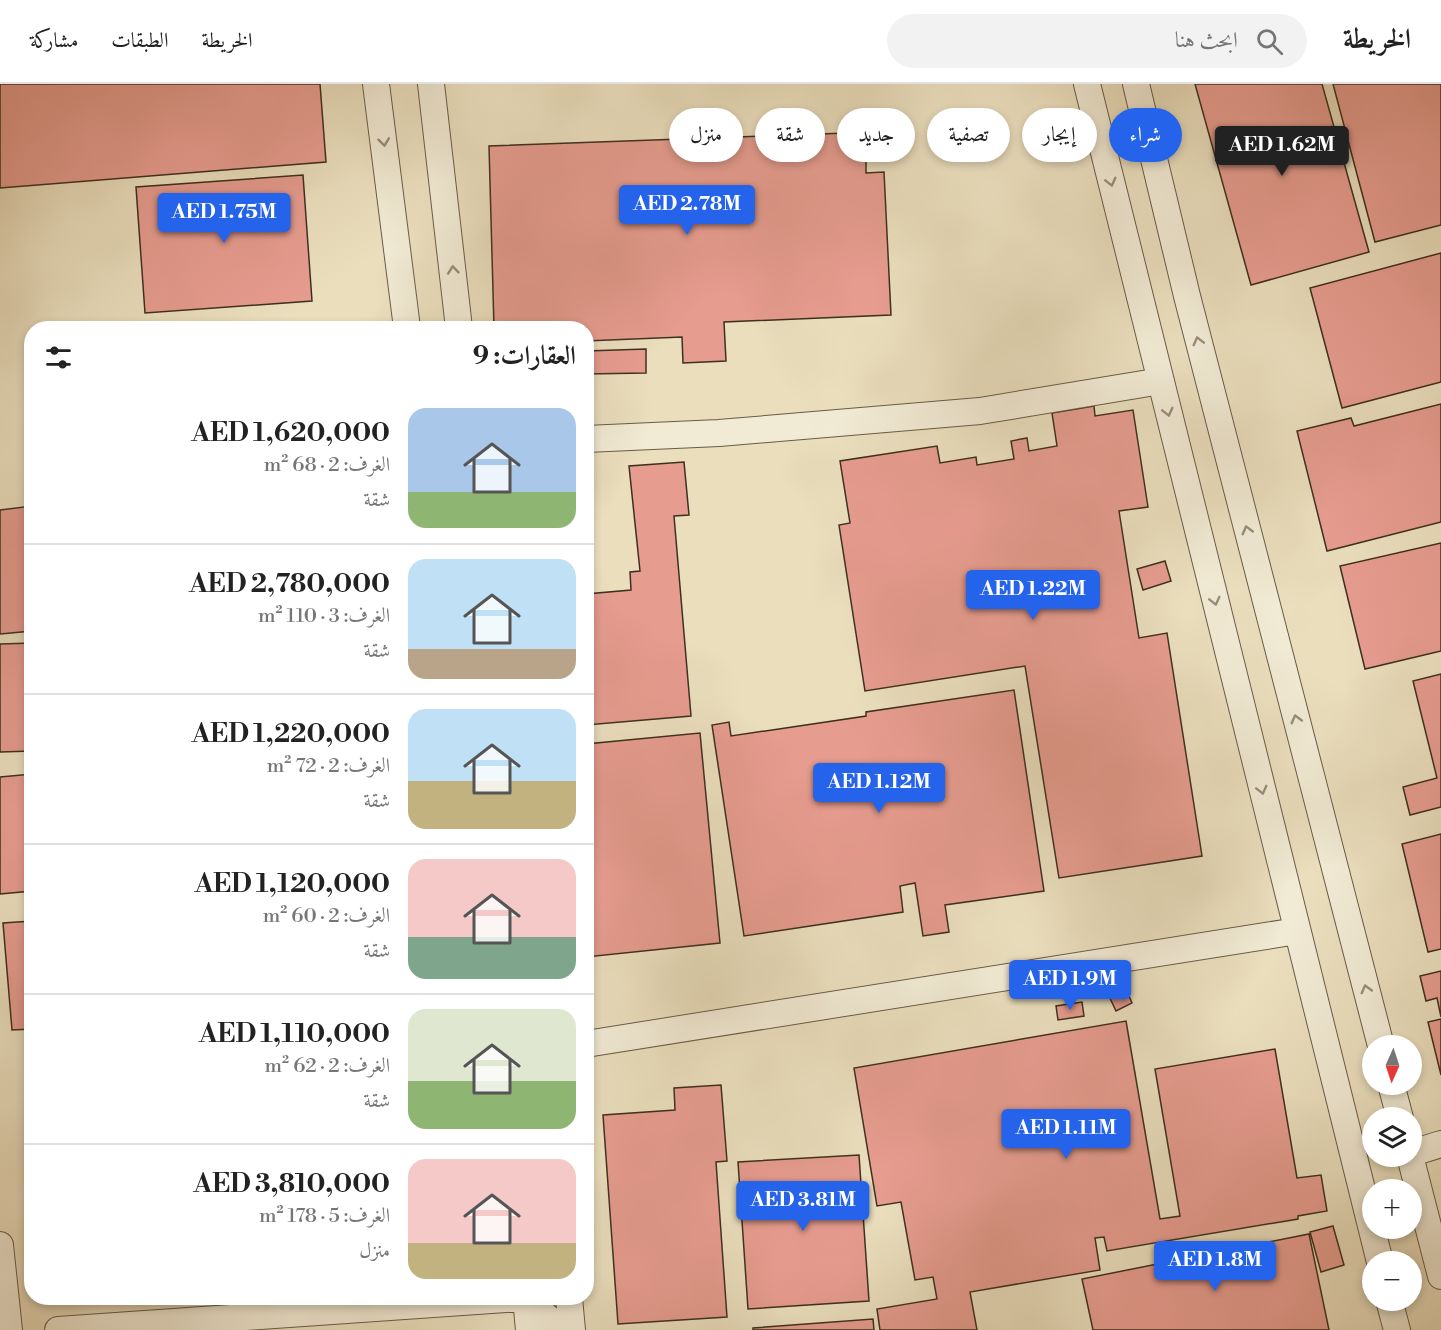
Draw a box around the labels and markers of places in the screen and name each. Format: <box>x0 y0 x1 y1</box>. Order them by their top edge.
pin: AED 1.62M <box>1213 126 1351 177</box>
pin: AED 2.78M <box>618 185 756 236</box>
pin: AED 1.75M <box>155 193 293 244</box>
pin: AED 1.22M <box>964 570 1102 621</box>
pin: AED 1.12M <box>810 763 948 814</box>
pin: AED 1.9M <box>1008 960 1132 1011</box>
pin: AED 1.11M <box>997 1109 1135 1160</box>
pin: AED 3.81M <box>734 1181 872 1232</box>
pin: AED 1.8M <box>1153 1241 1277 1292</box>

